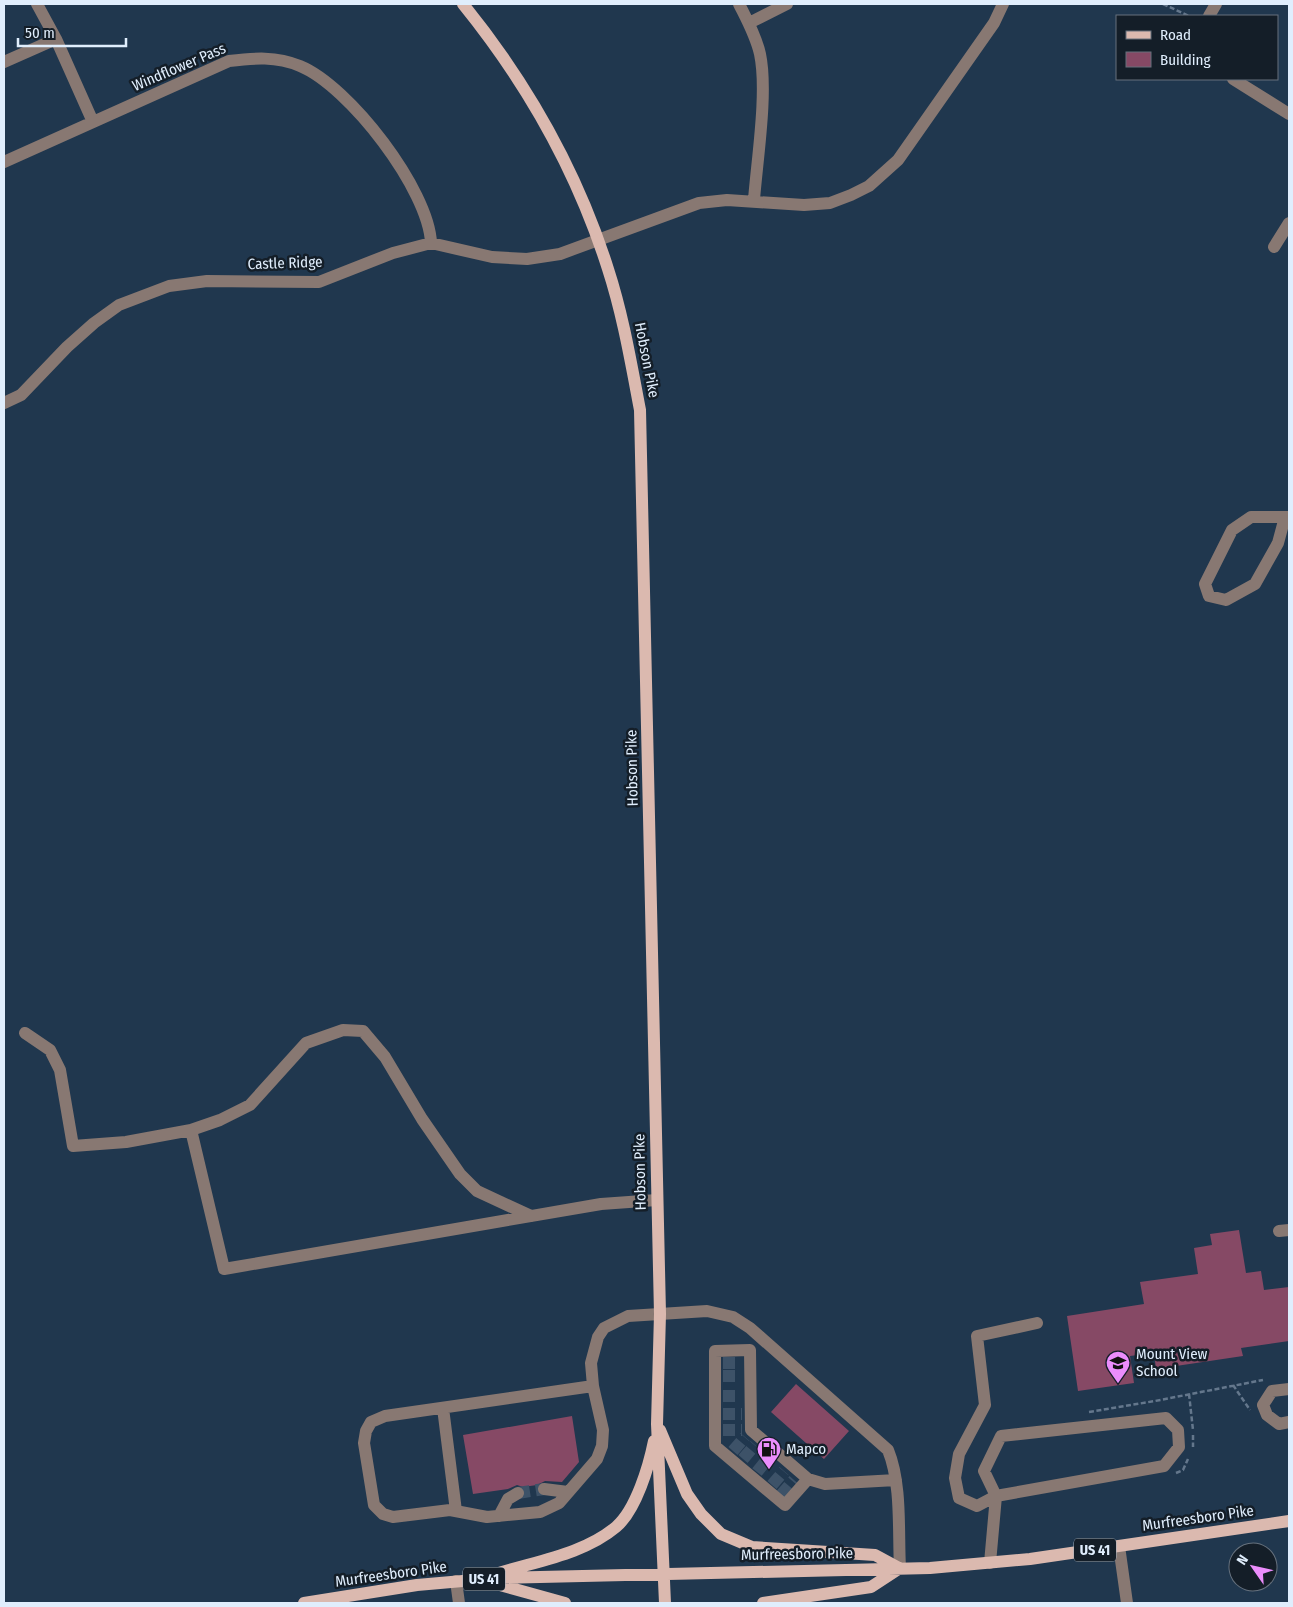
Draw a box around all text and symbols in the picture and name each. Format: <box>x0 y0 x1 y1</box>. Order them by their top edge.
scale bar <box>18 15 125 47</box>
legend <box>1116 15 1278 80</box>
text: 50 m <box>25 24 55 42</box>
text: Road <box>1160 26 1191 44</box>
street label: Windflower Pass <box>129 39 229 95</box>
text: Building <box>1160 51 1211 69</box>
street label: Castle Ridge <box>247 253 323 273</box>
street label: Hobson Pike <box>631 321 663 399</box>
street label: Hobson Pike <box>622 730 642 806</box>
street label: Hobson Pike <box>630 1134 650 1210</box>
place label: Mount View School <box>1136 1345 1208 1380</box>
school or university icon: Mount View School <box>1105 1350 1131 1384</box>
fuel station icon: Mapco <box>756 1436 782 1470</box>
place label: Mapco <box>786 1440 826 1458</box>
street label: Murfreesboro Pike <box>1141 1501 1255 1535</box>
road number: US 41 <box>1074 1538 1116 1562</box>
north arrow <box>1228 1542 1278 1592</box>
street label: Murfreesboro Pike <box>741 1544 853 1564</box>
text: N <box>1233 1552 1252 1568</box>
street label: Murfreesboro Pike <box>334 1557 448 1591</box>
road number: US 41 <box>463 1568 505 1590</box>

